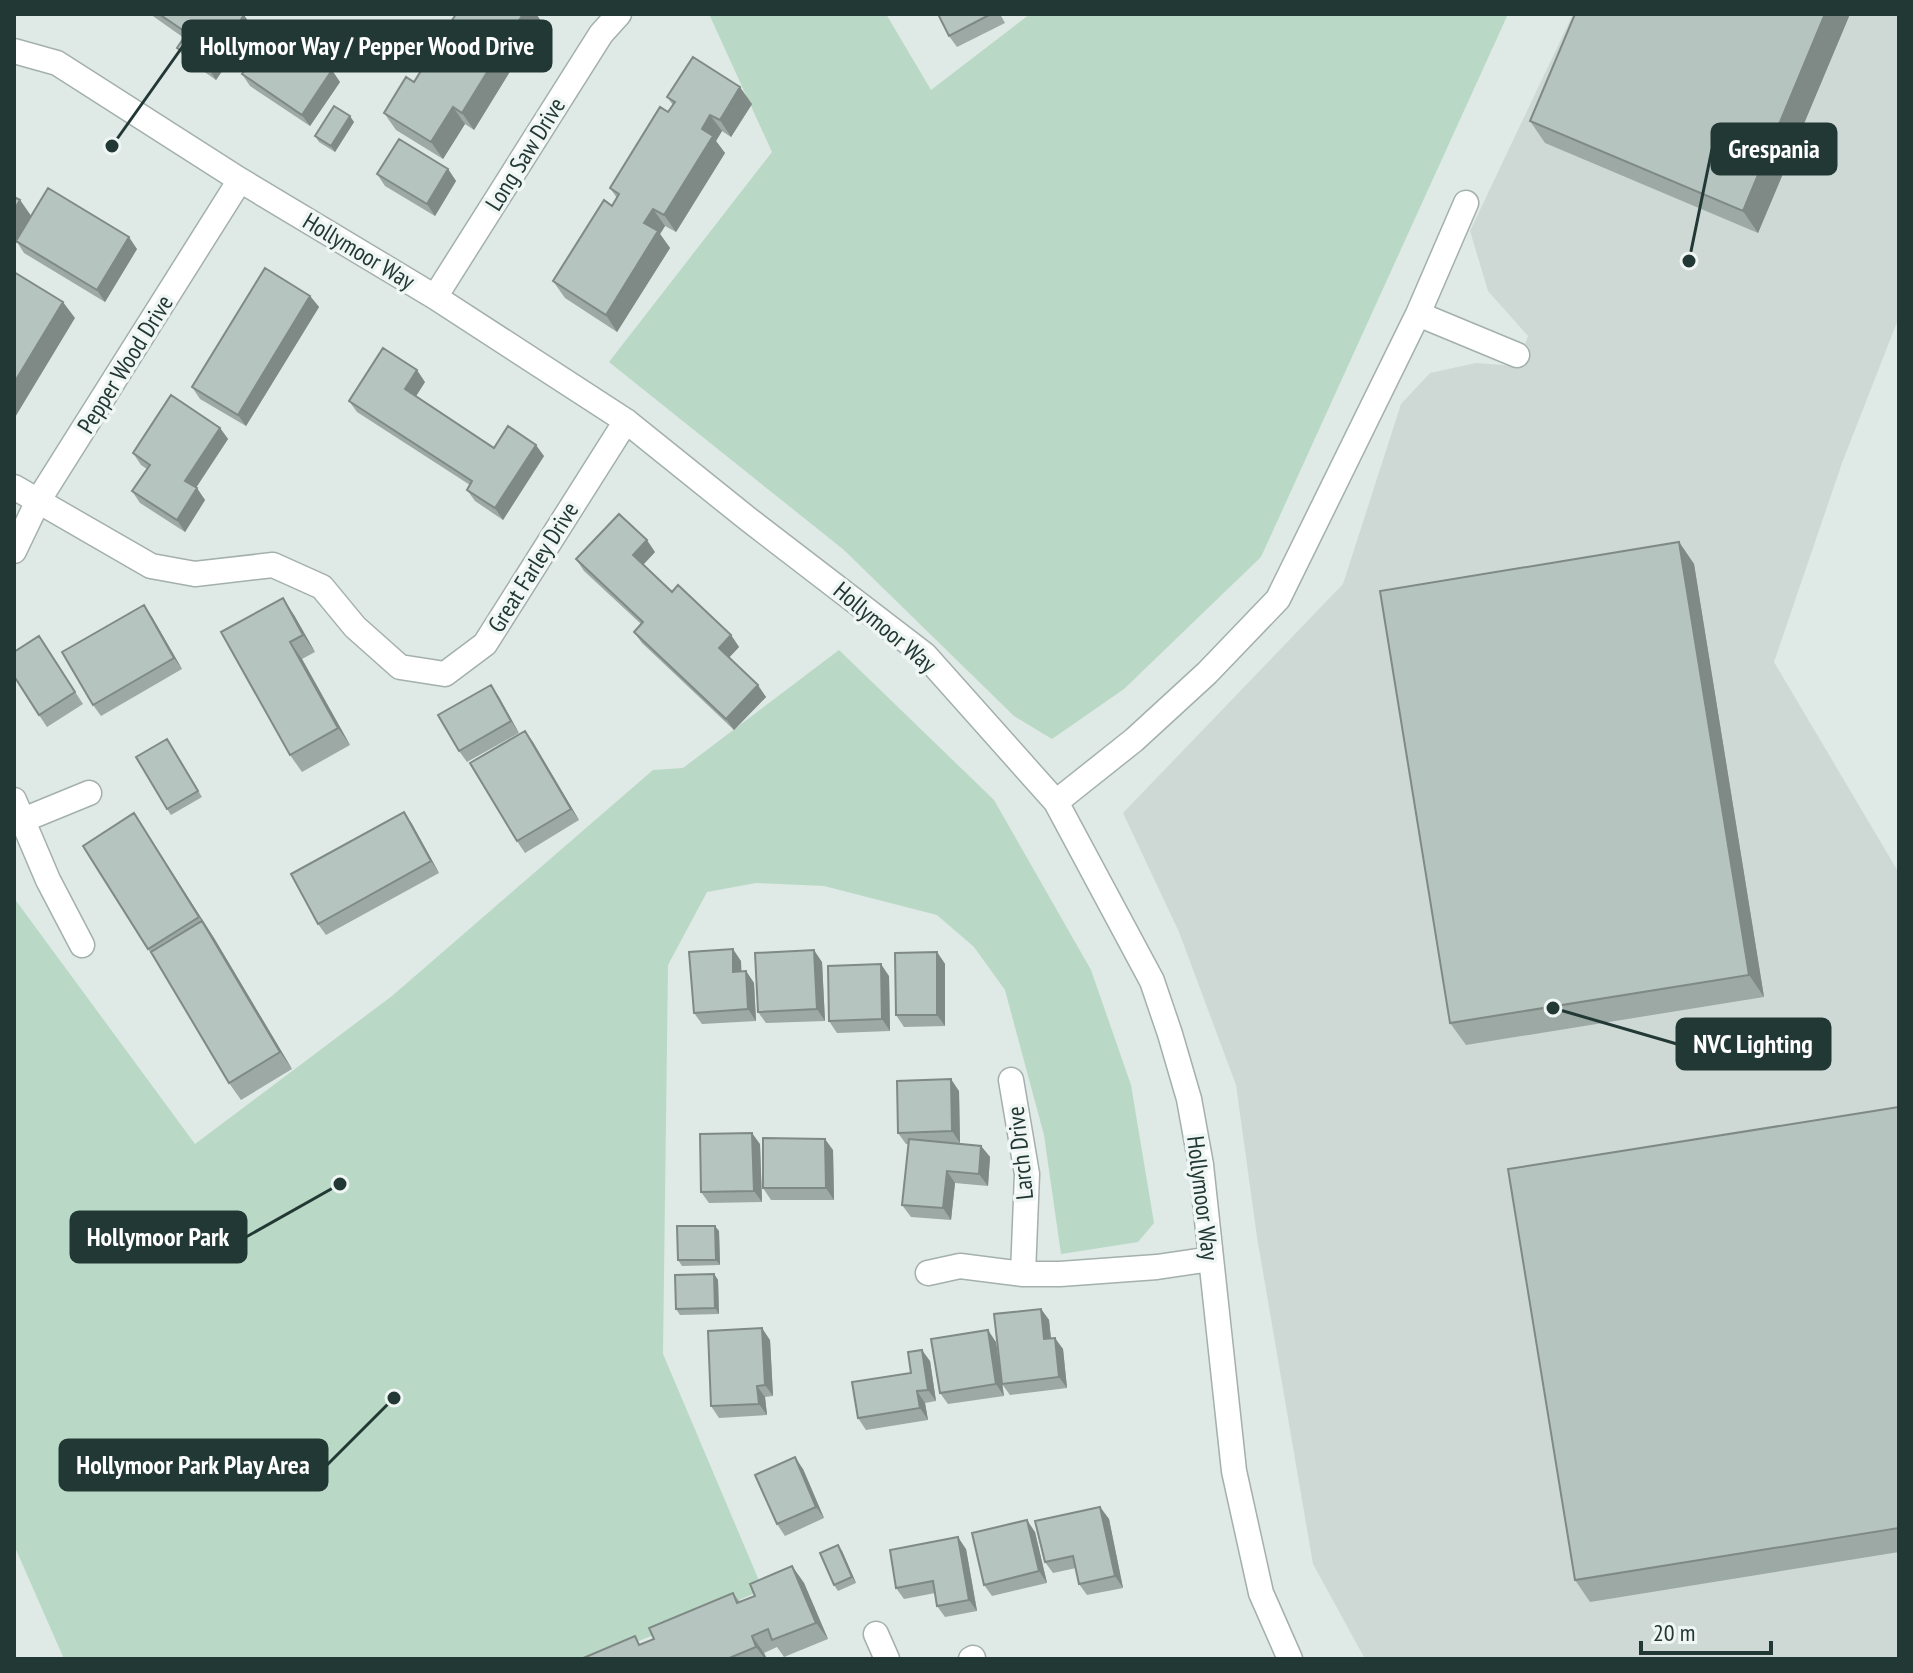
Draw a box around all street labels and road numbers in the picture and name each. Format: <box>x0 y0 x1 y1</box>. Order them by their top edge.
street label: Long Saw Drive <box>478 92 572 216</box>
street label: Hollymoor Way <box>297 206 421 296</box>
street label: Pepper Wood Drive <box>70 289 180 439</box>
street label: Great Farley Drive <box>481 496 585 638</box>
street label: Hollymoor Way <box>827 575 943 679</box>
street label: Larch Drive <box>1000 1105 1040 1201</box>
street label: Hollymoor Way <box>1180 1134 1226 1262</box>

